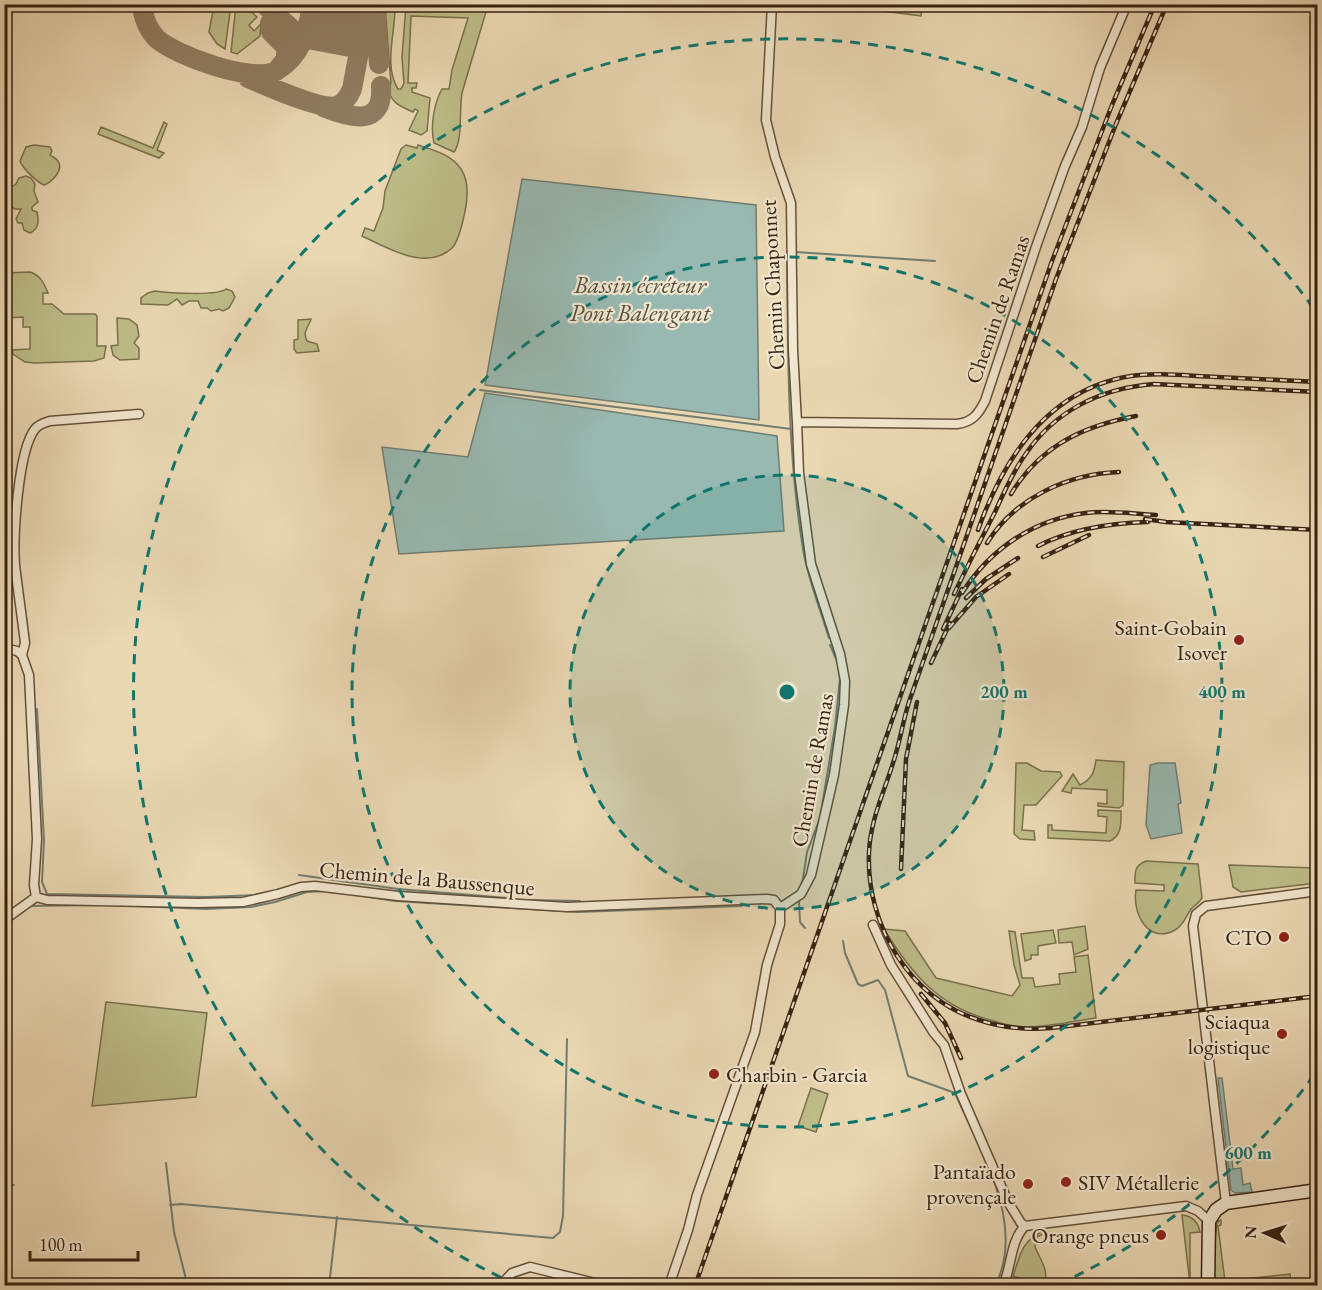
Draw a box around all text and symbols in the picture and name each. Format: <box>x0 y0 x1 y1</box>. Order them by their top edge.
street label: Chemin Chaponnet <box>754 199 791 371</box>
street label: Chemin de Ramas <box>958 231 1037 387</box>
water label: Bassin écréteur Pont Balengant <box>570 269 711 328</box>
place label: Saint-Gobain Isover <box>1114 613 1228 667</box>
marker: Saint-Gobain Isover <box>1232 633 1246 647</box>
text: 200 m <box>980 680 1028 703</box>
text: 400 m <box>1198 680 1246 703</box>
centre of rings <box>777 682 797 702</box>
street label: Chemin de Ramas <box>785 691 840 849</box>
street label: Chemin de la Baussenque <box>318 855 536 902</box>
place label: CTO <box>1225 923 1272 952</box>
marker: CTO <box>1277 930 1291 944</box>
place label: Sciaqua logistique <box>1188 1007 1270 1061</box>
marker: Sciaqua logistique <box>1275 1027 1289 1041</box>
place label: Charbin - Garcia <box>726 1060 868 1089</box>
marker: Charbin - Garcia <box>707 1067 721 1081</box>
text: 600 m <box>1224 1141 1272 1164</box>
place label: Pantaïado provençale <box>926 1157 1016 1211</box>
place label: SIV Métallerie <box>1078 1168 1199 1197</box>
marker: SIV Métallerie <box>1059 1175 1073 1189</box>
marker: Pantaïado provençale <box>1021 1177 1035 1191</box>
north arrow <box>1235 1203 1295 1263</box>
place label: Orange pneus <box>1032 1221 1149 1250</box>
scale bar <box>30 1224 138 1262</box>
text: N <box>1240 1225 1261 1239</box>
marker: Orange pneus <box>1154 1228 1168 1242</box>
text: 100 m <box>39 1233 83 1256</box>

